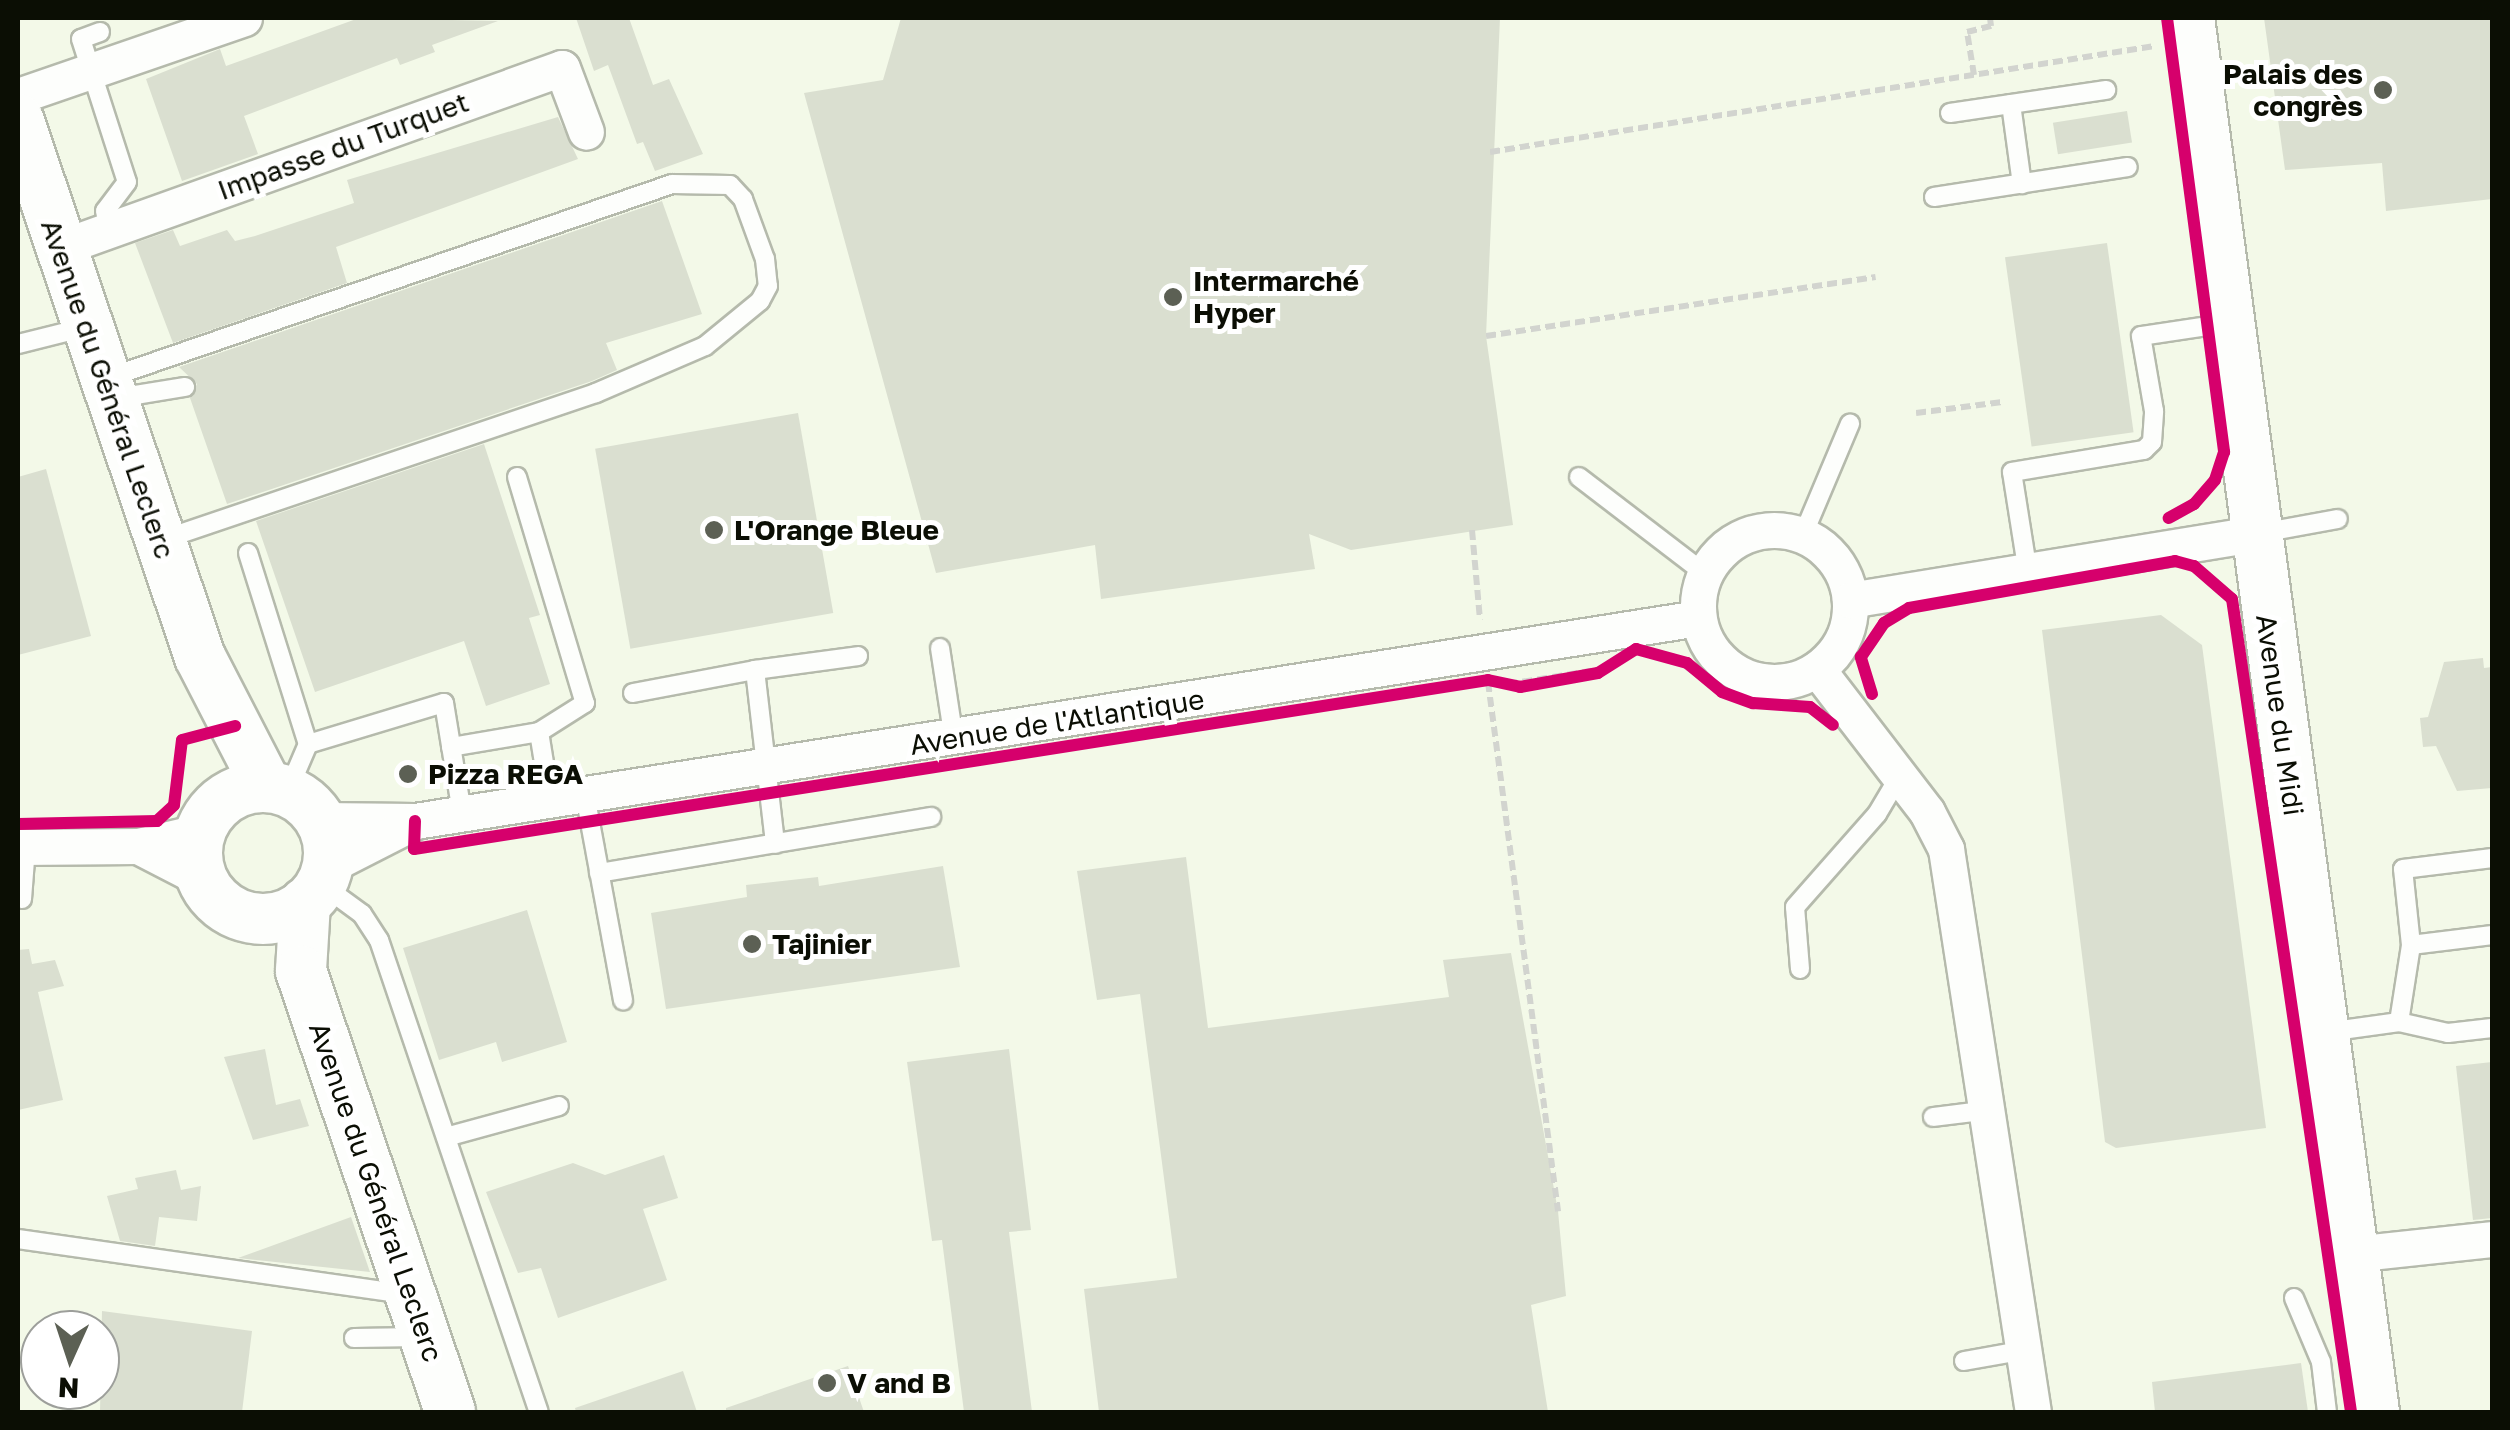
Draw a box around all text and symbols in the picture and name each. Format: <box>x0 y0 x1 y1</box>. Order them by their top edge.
place label: Palais des congrès <box>2223 57 2363 123</box>
marker: Palais des congrès <box>2372 79 2394 101</box>
street label: Impasse du Turquet <box>213 85 473 207</box>
street label: Avenue du Général Leclerc <box>34 215 182 563</box>
place label: Intermarché Hyper <box>1193 264 1359 330</box>
marker: Intermarché Hyper <box>1162 286 1184 308</box>
place label: L'Orange Bleue <box>734 513 939 547</box>
marker: L'Orange Bleue <box>703 519 725 541</box>
street label: Avenue du Midi <box>2249 612 2311 818</box>
street label: Avenue de l'Atlantique <box>907 682 1207 762</box>
place label: Pizza REGA <box>428 757 583 791</box>
marker: Pizza REGA <box>397 763 419 785</box>
place label: Tajinier <box>772 927 872 961</box>
marker: Tajinier <box>741 933 763 955</box>
street label: Avenue du Général Leclerc <box>302 1018 450 1366</box>
north arrow <box>20 1310 120 1410</box>
place label: V and B <box>847 1366 951 1400</box>
text: N <box>57 1371 80 1405</box>
marker: V and B <box>816 1372 838 1394</box>

